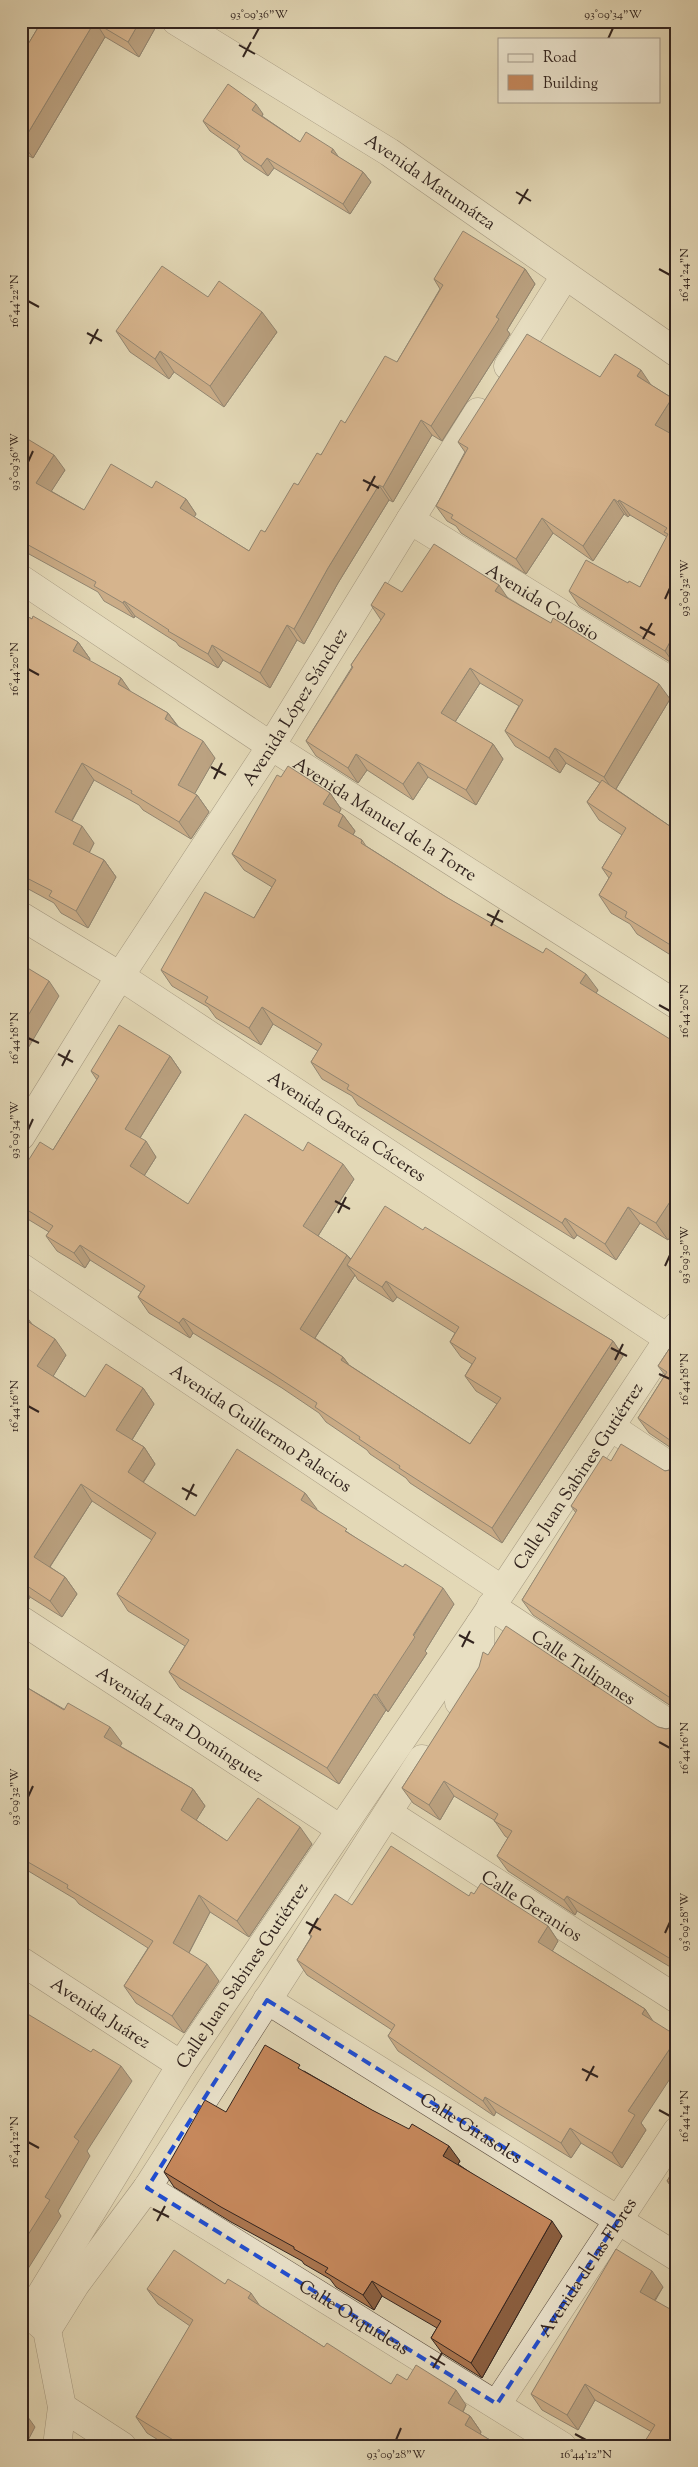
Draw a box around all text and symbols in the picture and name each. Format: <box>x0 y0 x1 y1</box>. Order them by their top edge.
text: 93°09'36"W <box>230 6 288 24</box>
text: 93°09'34"W <box>584 6 643 24</box>
legend <box>498 38 660 102</box>
text: Road <box>543 48 577 69</box>
text: Building <box>543 74 598 95</box>
street label: Avenida Matumátza <box>359 129 500 238</box>
text: 16°44'24"N <box>676 248 694 302</box>
text: 16°44'22"N <box>6 274 24 328</box>
text: 93°09'36"W <box>6 433 24 491</box>
street label: Avenida Colosio <box>480 559 604 649</box>
text: 93°09'32"W <box>676 559 694 617</box>
street label: Avenida López Sánchez <box>237 624 355 792</box>
text: 16°44'20"N <box>6 642 24 696</box>
street label: Avenida Manuel de la Torre <box>287 752 481 889</box>
text: 16°44'20"N <box>676 984 694 1038</box>
text: 16°44'18"N <box>6 1011 24 1064</box>
street label: Avenida García Cáceres <box>262 1066 430 1190</box>
text: 93°09'34"W <box>6 1100 24 1159</box>
text: 93°09'30"W <box>676 1225 694 1284</box>
text: 16°44'18"N <box>676 1352 694 1405</box>
street label: Avenida Guillermo Palacios <box>164 1359 356 1500</box>
street label: Calle Juan Sabines Gutiérrez <box>508 1378 651 1576</box>
text: 16°44'16"N <box>6 1379 24 1432</box>
street label: Calle Tulipanes <box>525 1625 640 1713</box>
street label: Avenida Lara Domínguez <box>90 1661 268 1790</box>
text: 16°44'16"N <box>676 1721 694 1774</box>
text: 93°09'32"W <box>6 1768 24 1826</box>
street label: Calle Geranios <box>475 1865 586 1949</box>
street label: Calle Juan Sabines Gutiérrez <box>171 1878 316 2075</box>
text: 93°09'28"W <box>676 1892 694 1951</box>
street label: Avenida Juárez <box>44 1972 155 2057</box>
street label: Calle Girasoles <box>414 2088 526 2172</box>
text: 16°44'14"N <box>676 2089 694 2142</box>
text: 16°44'12"N <box>6 2116 24 2168</box>
street label: Avenida de las Flores <box>533 2193 644 2343</box>
street label: Calle Orquídeas <box>293 2274 413 2363</box>
text: 93°09'28"W <box>367 2446 426 2464</box>
text: 16°44'12"N <box>560 2446 612 2464</box>

